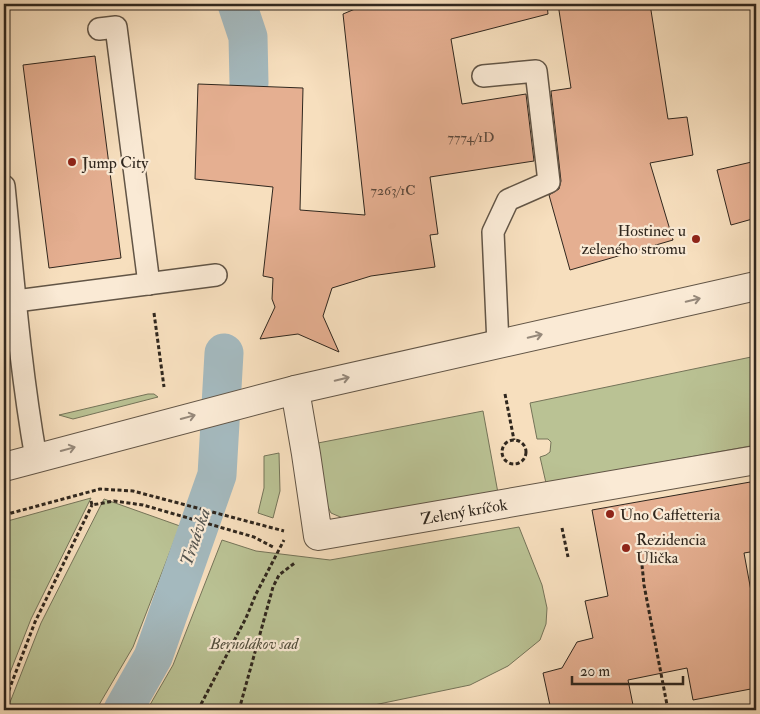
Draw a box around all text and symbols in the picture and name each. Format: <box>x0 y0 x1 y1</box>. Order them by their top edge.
house number: 7774/1D <box>448 129 494 146</box>
place label: Jump City <box>81 153 149 174</box>
marker: Jump City <box>66 156 78 168</box>
house number: 7263/1C <box>371 182 415 199</box>
place label: Hostinec u zeleného stromu <box>582 221 686 259</box>
marker: Hostinec u zeleného stromu <box>690 233 702 245</box>
one-way arrow <box>685 295 701 304</box>
one-way arrow <box>526 331 542 340</box>
one-way arrow <box>334 374 350 383</box>
one-way arrow <box>180 412 196 422</box>
one-way arrow <box>59 444 75 454</box>
street label: Zelený kríčok <box>419 494 509 529</box>
water label: Trnávka <box>175 505 216 569</box>
place label: Uno Caffetteria <box>620 505 721 525</box>
marker: Uno Caffetteria <box>604 508 616 520</box>
place label: Rezidencia Ulička <box>636 530 706 568</box>
marker: Rezidencia Ulička <box>620 542 632 554</box>
park label: Bernolákov sad <box>209 634 300 654</box>
scale bar <box>572 654 684 686</box>
text: 20 m <box>580 662 610 681</box>

